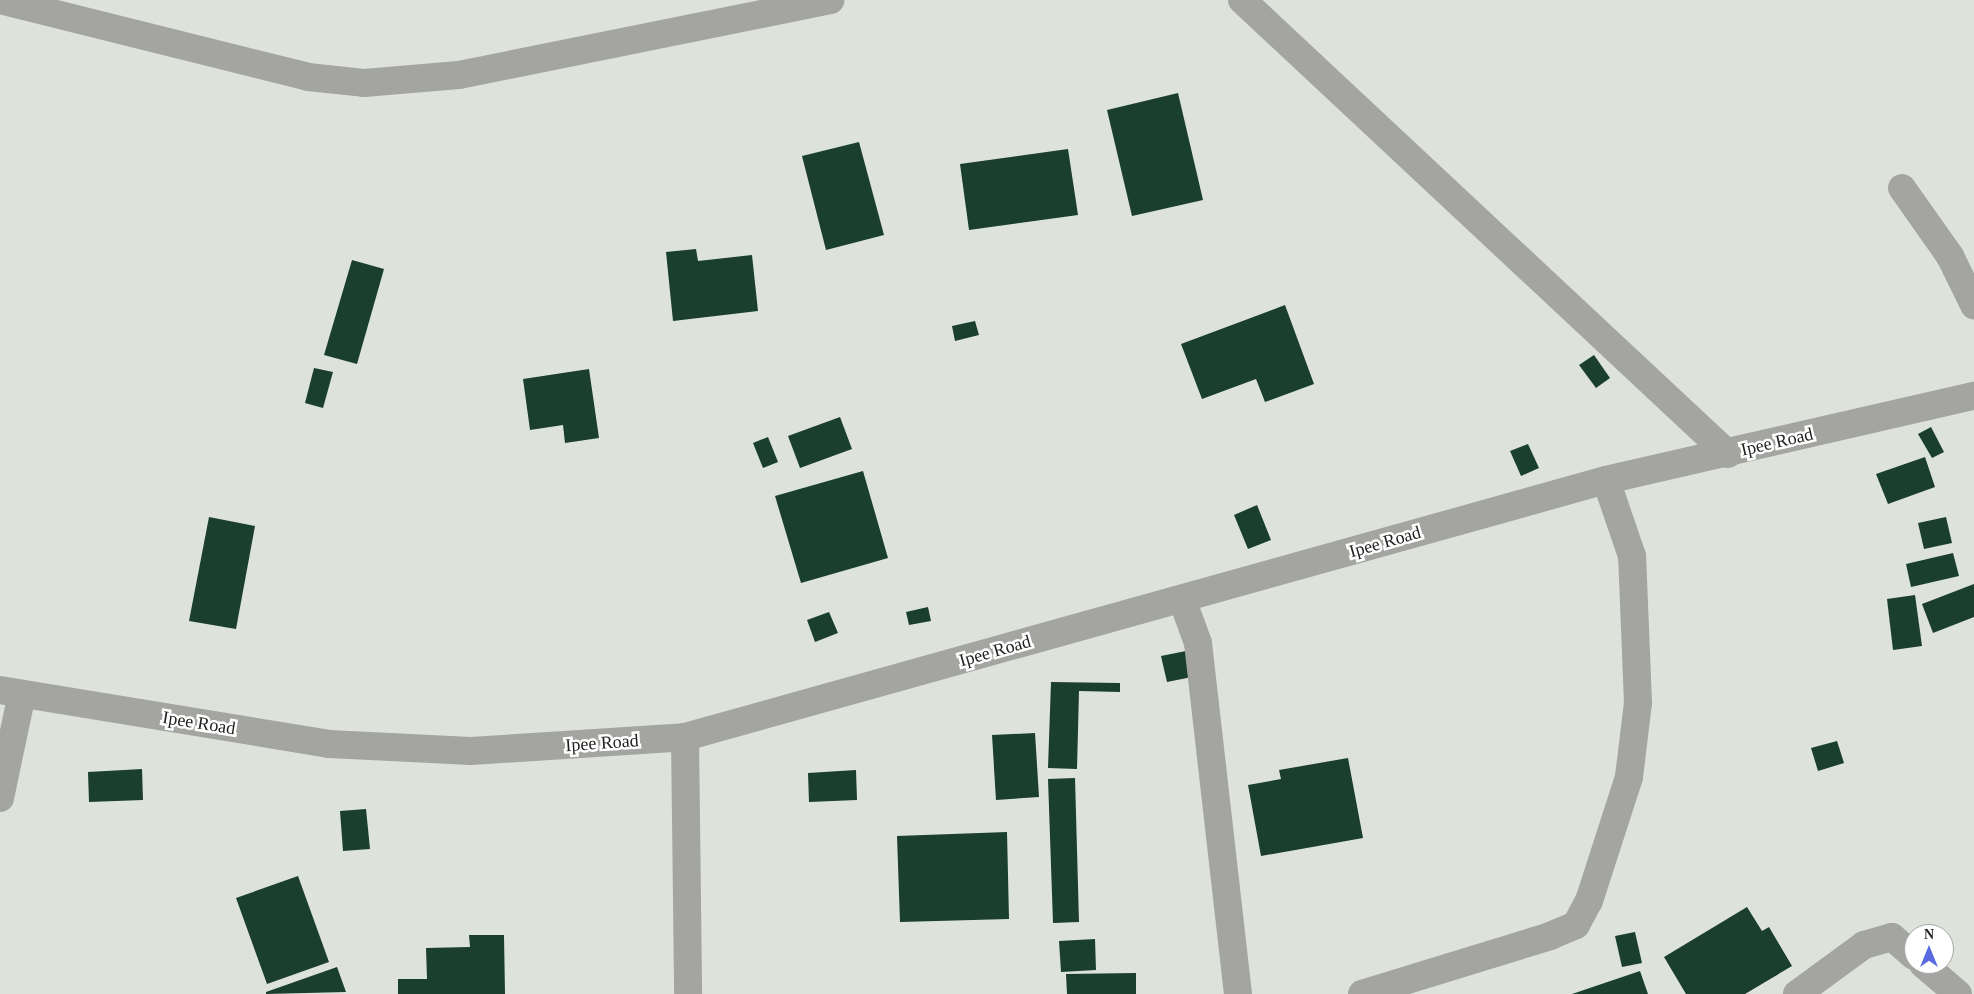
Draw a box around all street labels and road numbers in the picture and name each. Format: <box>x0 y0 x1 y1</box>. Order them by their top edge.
street label: Ipee Road <box>1739 423 1815 461</box>
street label: Ipee Road <box>1347 521 1423 563</box>
street label: Ipee Road <box>957 630 1033 672</box>
street label: Ipee Road <box>161 707 237 739</box>
street label: Ipee Road <box>565 730 639 756</box>

